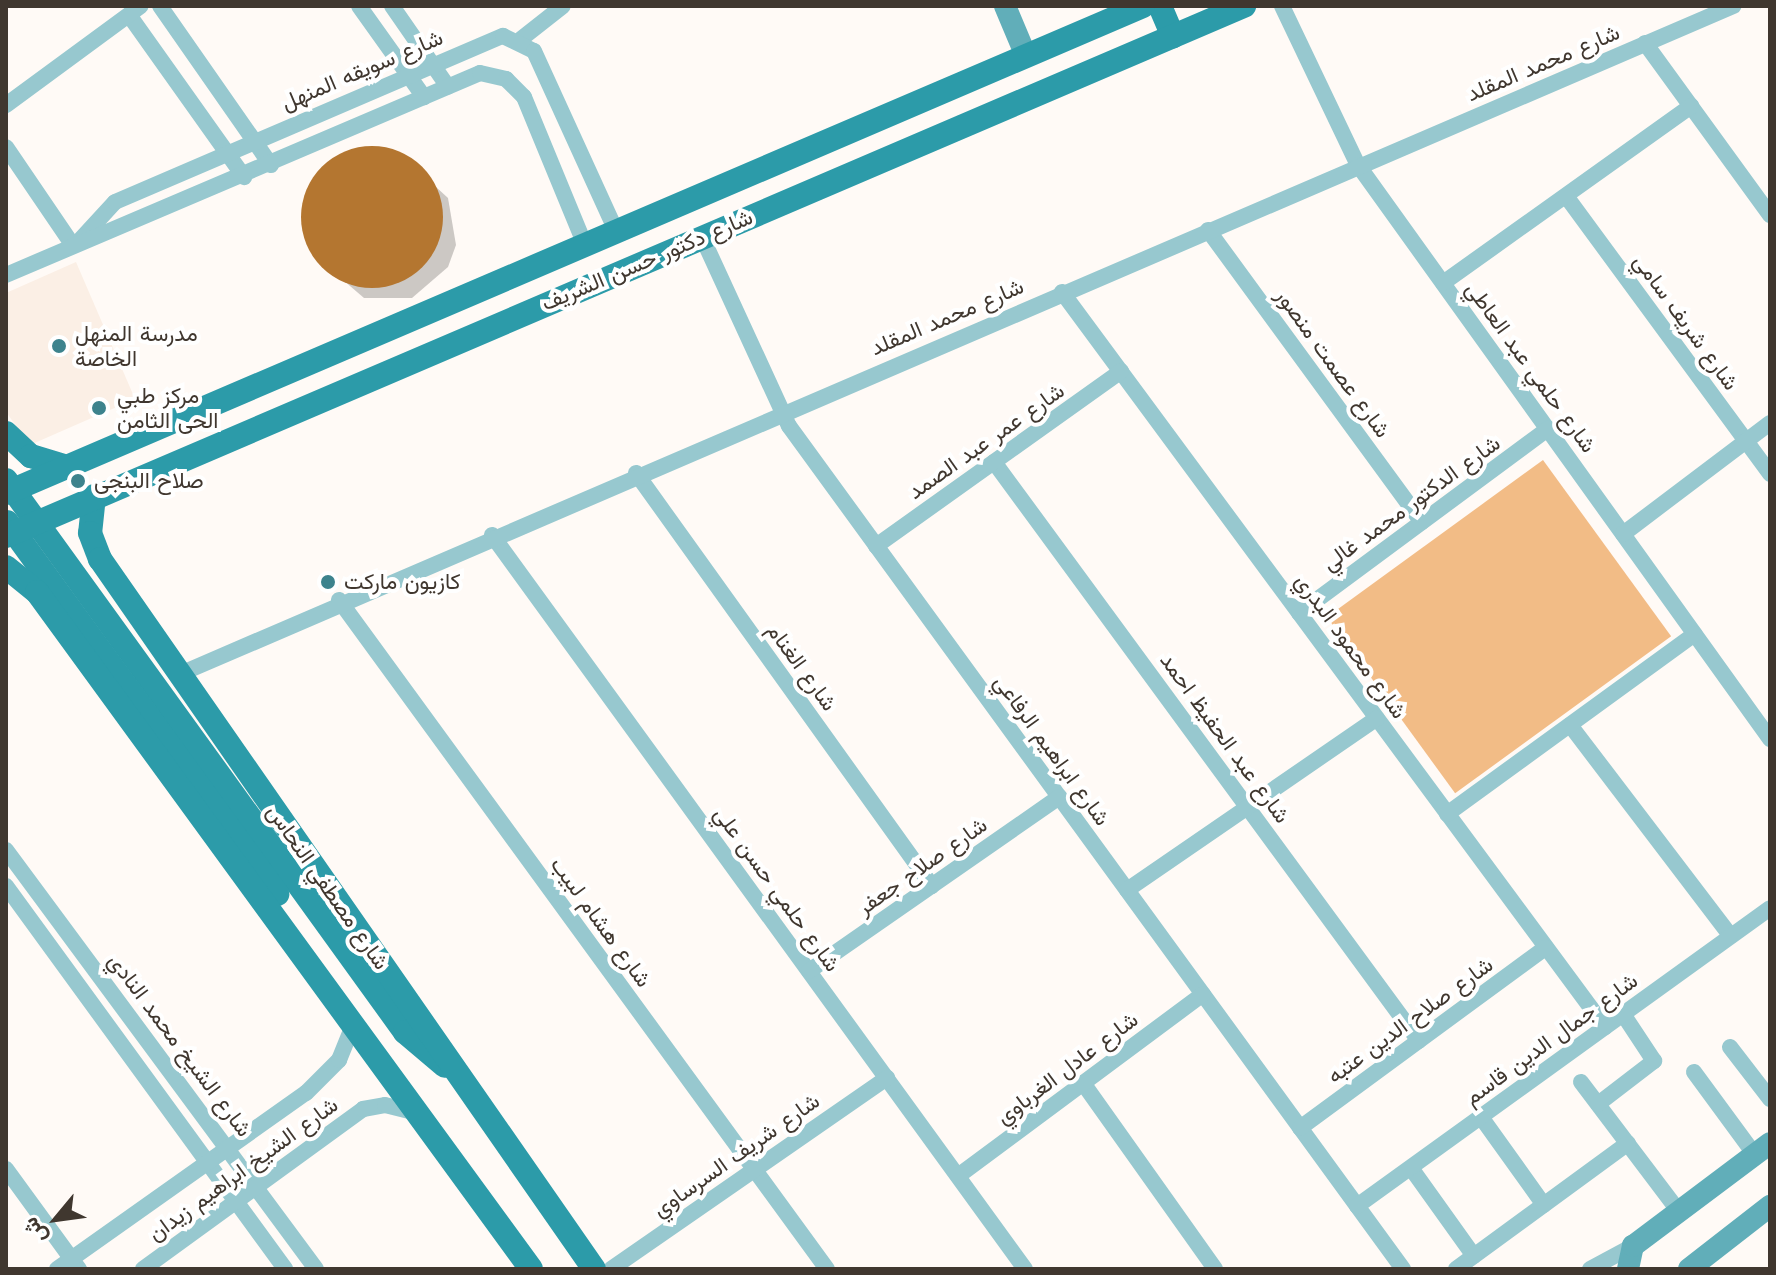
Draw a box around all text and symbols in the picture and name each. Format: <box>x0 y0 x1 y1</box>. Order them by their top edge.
street label: شارع محمد المقلد <box>1462 19 1624 107</box>
street label: شارع سويقه المنهل <box>277 24 447 116</box>
street label: شارع دكتور حسن الشريف <box>537 204 757 316</box>
street label: شارع شريف سامي <box>1628 249 1744 395</box>
street label: شارع محمد المقلد <box>866 273 1028 361</box>
street label: شارع حلمي عبد العاطي <box>1460 276 1602 458</box>
street label: شارع عصمت منصور <box>1270 283 1396 443</box>
place label: مدرسة المنهل الخاصة <box>75 320 198 372</box>
marker: مدرسة المنهل الخاصة <box>50 337 68 355</box>
street label: شارع عمر عبد الصمد <box>903 377 1069 505</box>
place label: مركز طبي الحى الثامن <box>117 382 218 434</box>
marker: مركز طبي الحى الثامن <box>88 397 110 419</box>
street label: شارع الدكتور محمد غالي <box>1317 430 1505 576</box>
place label: صلاح البنجى <box>94 468 204 494</box>
marker: صلاح البنجى <box>69 472 87 490</box>
street label: شارع محمود البدري <box>1290 568 1412 724</box>
place label: كازيون ماركت <box>344 569 460 595</box>
marker: كازيون ماركت <box>319 573 337 591</box>
street label: شارع الغنام <box>761 618 843 716</box>
street label: شارع عبد الحفيظ احمد <box>1154 648 1296 828</box>
street label: شارع ابراهيم الرفاعي <box>988 669 1116 831</box>
street label: شارع مصطفي النحاس <box>261 799 395 975</box>
street label: شارع حلمي حسن علي <box>708 801 846 977</box>
street label: شارع صلاح جعفر <box>852 811 992 921</box>
street label: شارع هشام لبيب <box>545 852 657 992</box>
street label: شارع الشيخ محمد النادي <box>102 948 258 1142</box>
street label: شارع صلاح الدين عتبه <box>1322 951 1498 1089</box>
street label: شارع جمال الدين قاسم <box>1459 967 1643 1111</box>
street label: شارع عادل الغرباوي <box>991 1006 1143 1130</box>
street label: شارع شريف السرساوي <box>648 1088 824 1222</box>
street label: شارع الشيخ ابراهيم زيدان <box>143 1091 343 1247</box>
north arrow <box>16 1179 96 1259</box>
text: ش <box>17 1213 52 1248</box>

